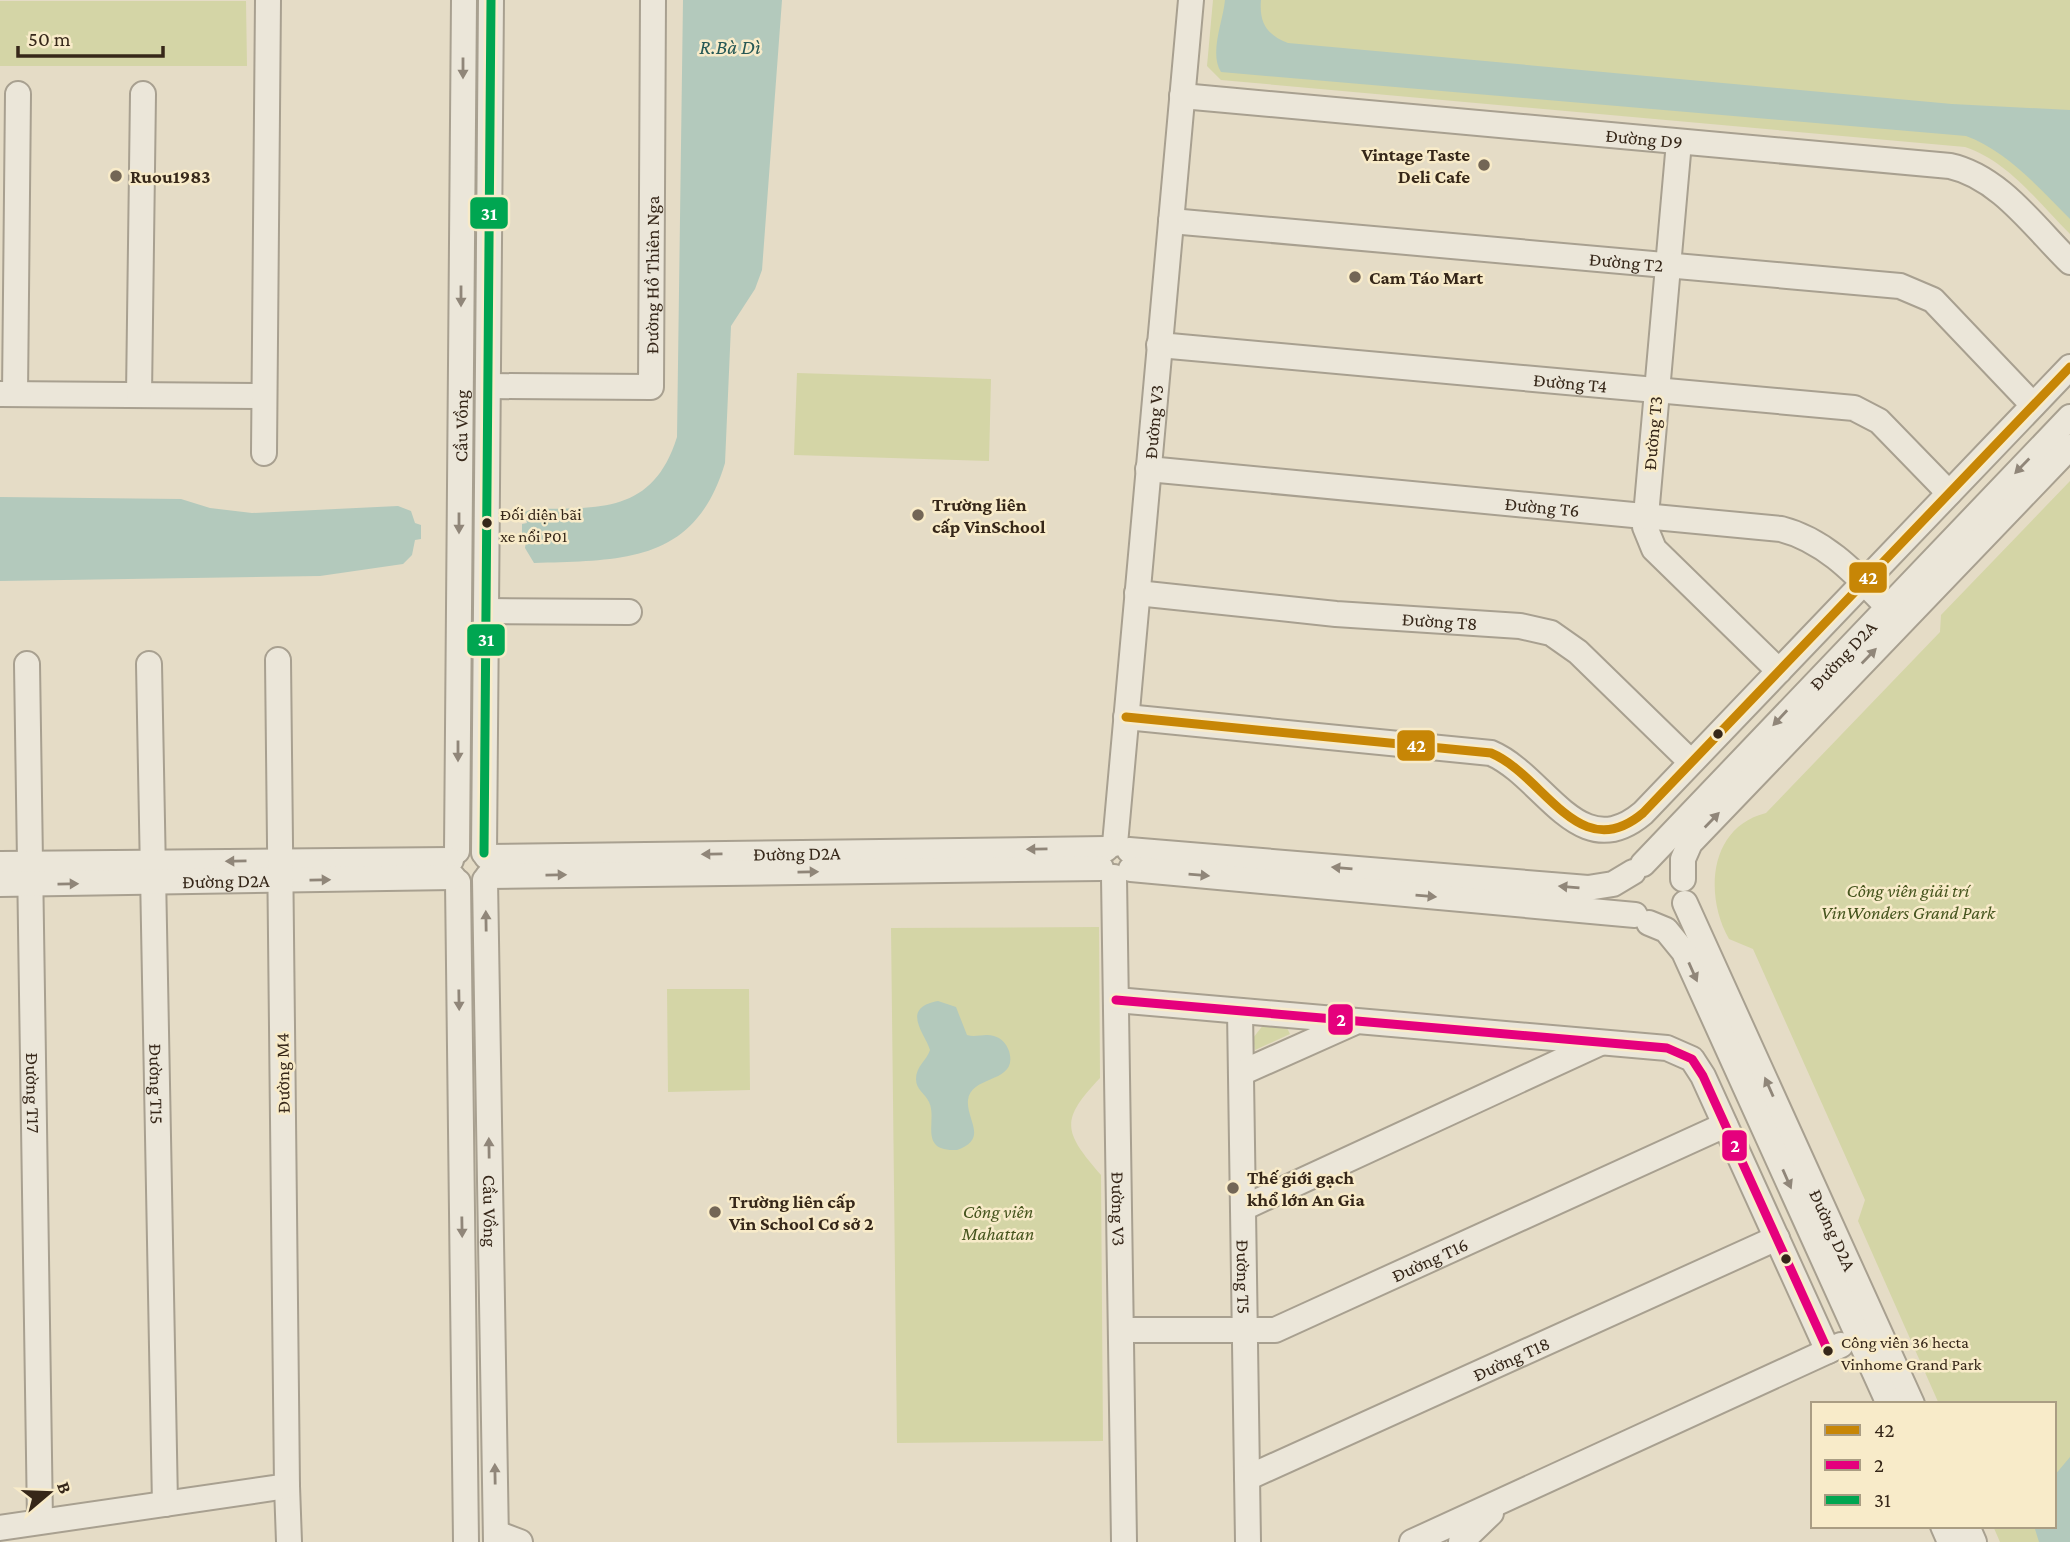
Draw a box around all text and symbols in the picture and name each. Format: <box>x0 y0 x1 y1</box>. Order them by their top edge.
scale bar <box>18 14 163 58</box>
text: 50 m <box>28 27 71 51</box>
water label: R.Bà Dì <box>699 35 761 59</box>
one-way arrow <box>457 57 469 79</box>
street label: Đường D9 <box>1605 125 1684 153</box>
place label: Vintage Taste Deli Cafe <box>1360 144 1470 187</box>
marker: Vintage Taste Deli Cafe <box>1476 157 1492 173</box>
place label: Ruou1983 <box>130 166 210 187</box>
marker: Ruou1983 <box>108 168 124 184</box>
line badge: 31 <box>469 196 509 230</box>
street label: Đường Hồ Thiên Nga <box>641 196 663 354</box>
text: 31 <box>481 203 497 224</box>
street label: Đường T2 <box>1588 248 1664 276</box>
place label: Cam Táo Mart <box>1369 267 1483 288</box>
marker: Cam Táo Mart <box>1347 269 1363 285</box>
one-way arrow <box>455 285 467 307</box>
street label: Đường T4 <box>1532 369 1608 397</box>
street label: Đường V3 <box>1140 384 1167 460</box>
street label: Cầu Vồng <box>450 390 472 462</box>
street label: Đường T3 <box>1639 395 1666 471</box>
one-way arrow <box>2015 457 2031 474</box>
street label: Đường T6 <box>1504 493 1580 521</box>
place label: Trường liên cấp VinSchool <box>932 494 1046 537</box>
place label: Đối diện bãi xe nổi P01 <box>500 505 582 546</box>
marker: Trường liên cấp VinSchool <box>910 507 926 523</box>
one-way arrow <box>453 512 465 534</box>
marker: Đối diện bãi xe nổi P01 <box>480 516 494 530</box>
line badge: 42 <box>1848 561 1888 594</box>
text: 42 <box>1858 567 1878 588</box>
street label: Đường T8 <box>1401 608 1478 634</box>
street label: Đường D2A <box>1805 616 1881 694</box>
line badge: 31 <box>466 623 506 657</box>
text: 31 <box>478 629 494 650</box>
one-way arrow <box>1860 647 1877 664</box>
one-way arrow <box>1773 709 1789 726</box>
unlabelled marker <box>1711 727 1725 741</box>
line badge: 42 <box>1396 729 1436 762</box>
text: 42 <box>1406 735 1426 756</box>
one-way arrow <box>452 740 463 762</box>
one-way arrow <box>1703 812 1719 829</box>
street label: Đường D2A <box>753 842 841 865</box>
one-way arrow <box>1026 843 1048 855</box>
one-way arrow <box>701 848 723 860</box>
one-way arrow <box>225 855 247 867</box>
one-way arrow <box>1331 862 1353 873</box>
one-way arrow <box>797 866 819 878</box>
one-way arrow <box>545 869 567 881</box>
street label: Đường D2A <box>182 870 270 892</box>
one-way arrow <box>1188 870 1210 881</box>
one-way arrow <box>309 874 331 886</box>
one-way arrow <box>57 878 79 889</box>
park label: Công viên giải trí VinWonders Grand Park <box>1821 880 1996 923</box>
one-way arrow <box>1558 881 1580 892</box>
one-way arrow <box>1415 891 1437 902</box>
one-way arrow <box>480 910 491 932</box>
one-way arrow <box>1687 962 1699 982</box>
one-way arrow <box>453 989 465 1011</box>
line badge: 2 <box>1327 1003 1354 1036</box>
text: 2 <box>1336 1009 1346 1030</box>
street label: Đường M4 <box>271 1033 294 1113</box>
street label: Đường T15 <box>145 1043 168 1125</box>
street label: Đường T17 <box>22 1053 44 1134</box>
one-way arrow <box>1763 1077 1775 1097</box>
line badge: 2 <box>1721 1129 1748 1162</box>
text: 2 <box>1730 1135 1740 1156</box>
one-way arrow <box>484 1137 495 1159</box>
place label: Thế giới gạch khổ lớn An Gia <box>1247 1167 1365 1210</box>
one-way arrow <box>1781 1169 1793 1189</box>
street label: Đường V3 <box>1107 1172 1130 1246</box>
street label: Cầu Vồng <box>479 1175 501 1247</box>
marker: Thế giới gạch khổ lớn An Gia <box>1225 1180 1241 1196</box>
street label: Đường D2A <box>1805 1186 1860 1275</box>
place label: Trường liên cấp Vin School Cơ sở 2 <box>728 1191 874 1234</box>
park label: Công viên Mahattan <box>961 1201 1034 1244</box>
marker: Trường liên cấp Vin School Cơ sở 2 <box>707 1204 723 1220</box>
one-way arrow <box>456 1216 468 1238</box>
street label: Đường T16 <box>1388 1234 1471 1286</box>
street label: Đường T5 <box>1232 1240 1255 1314</box>
unlabelled marker <box>1779 1252 1793 1266</box>
street label: Đường T18 <box>1470 1332 1553 1385</box>
place label: Công viên 36 hecta Vinhome Grand Park <box>1841 1333 1983 1374</box>
marker: Công viên 36 hecta Vinhome Grand Park <box>1821 1344 1835 1358</box>
legend <box>1811 1402 2056 1528</box>
text: 42 <box>1874 1418 1895 1442</box>
text: 2 <box>1874 1453 1884 1477</box>
north arrow <box>14 1458 84 1528</box>
one-way arrow <box>489 1463 501 1485</box>
text: B <box>53 1479 76 1496</box>
text: 31 <box>1874 1488 1891 1512</box>

